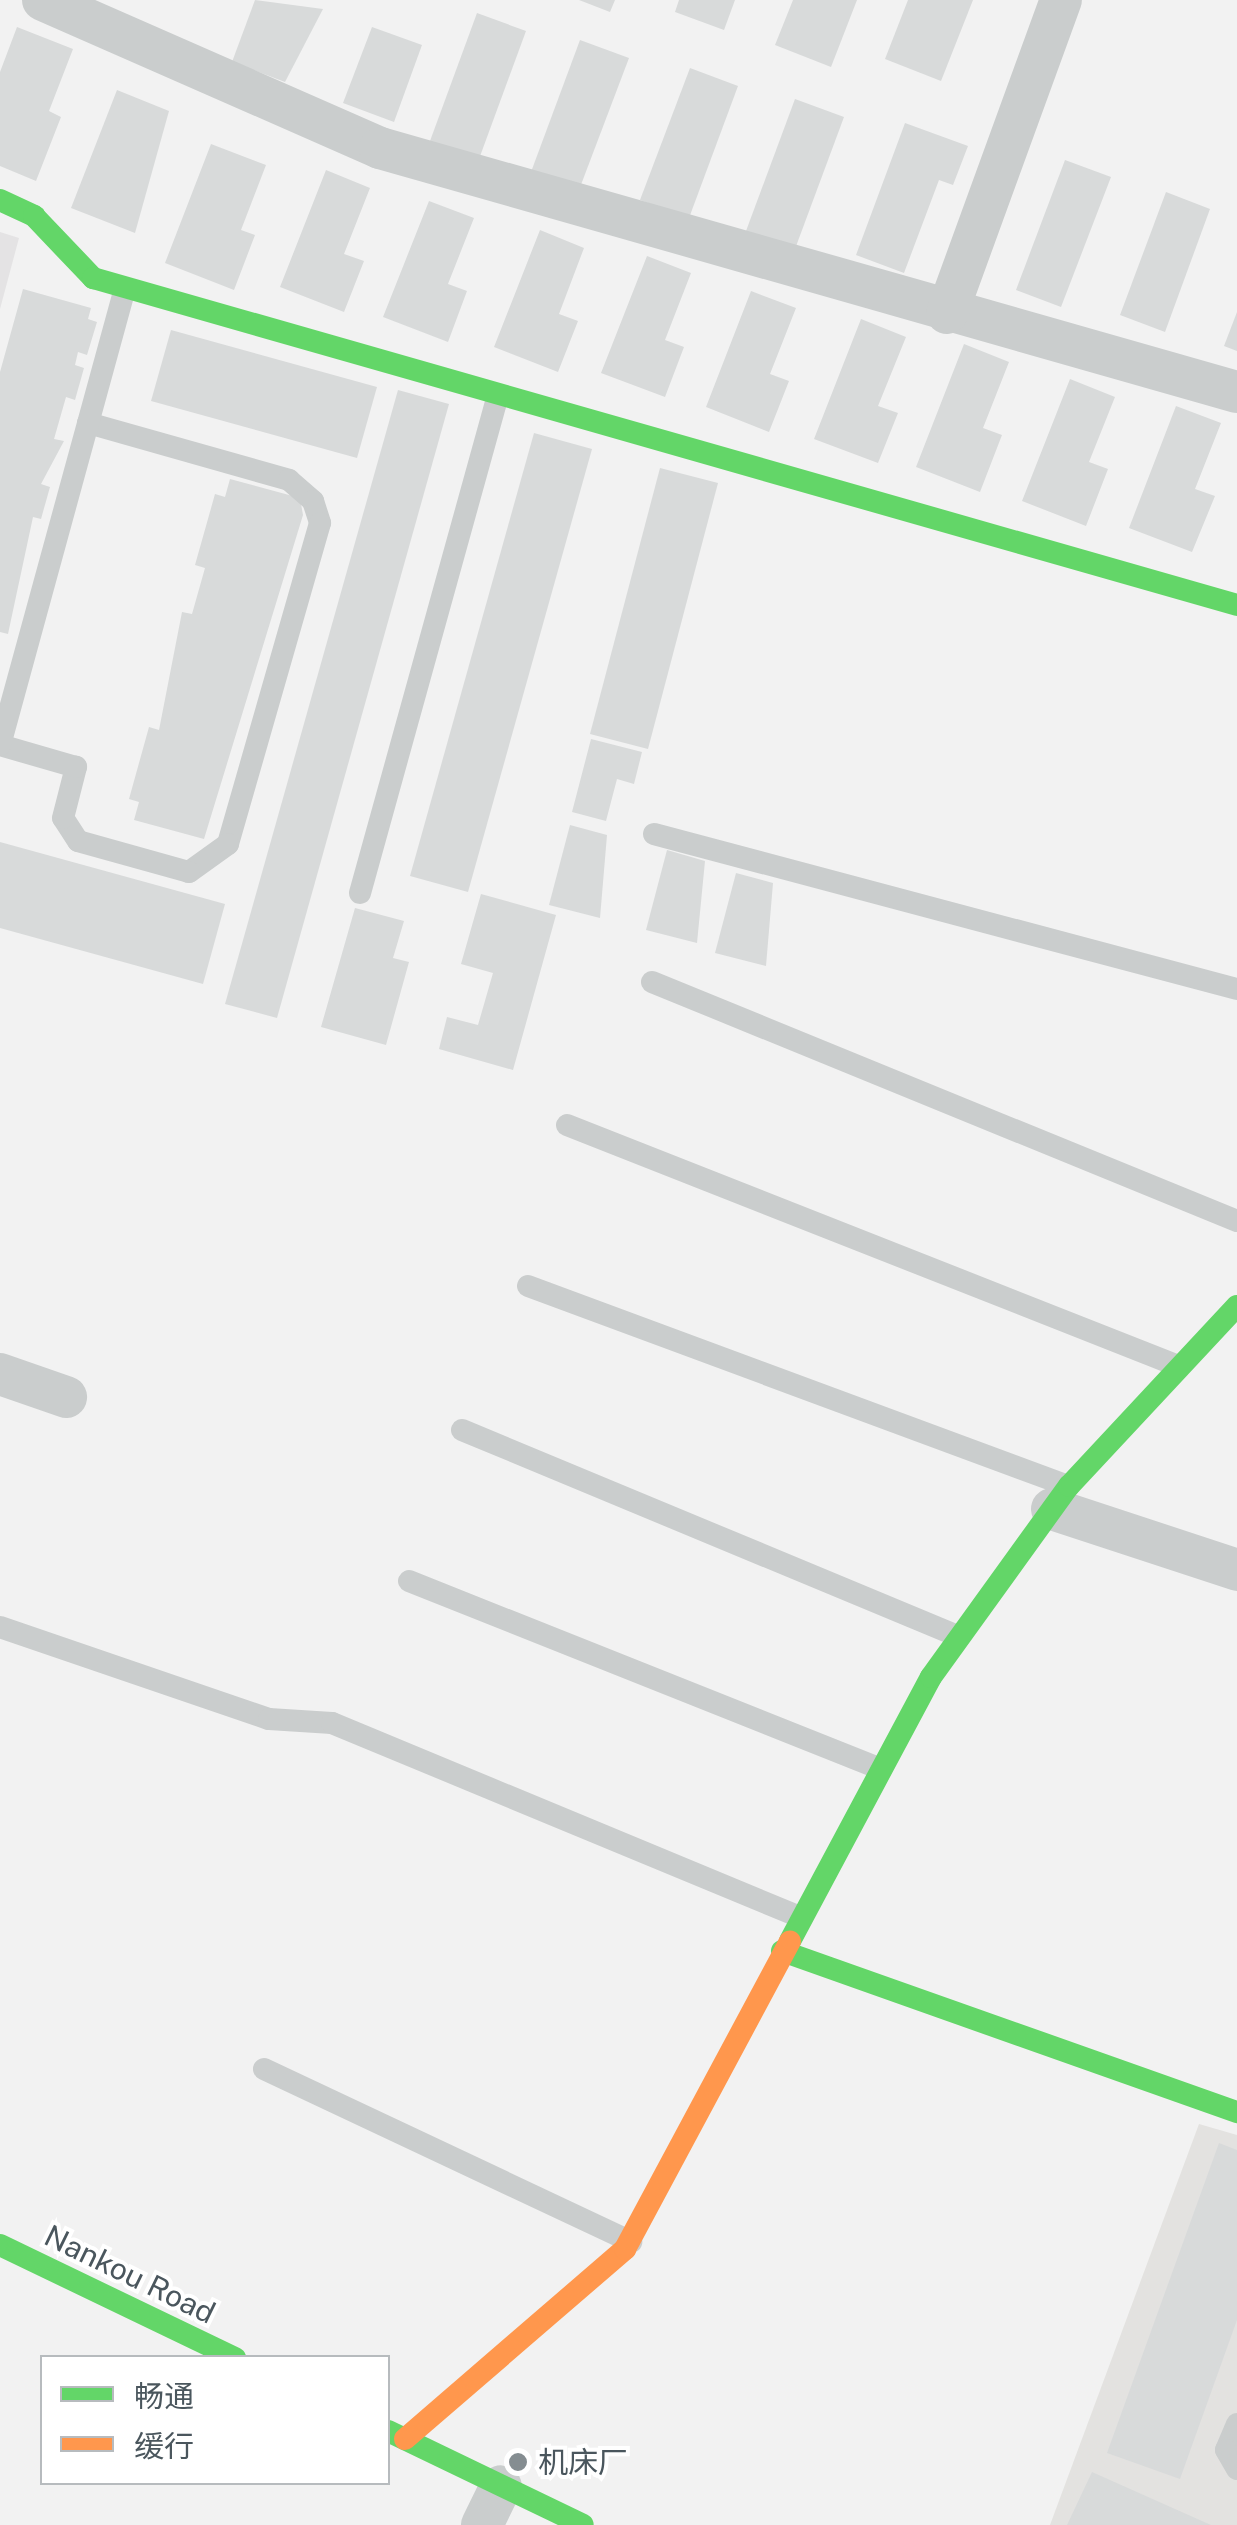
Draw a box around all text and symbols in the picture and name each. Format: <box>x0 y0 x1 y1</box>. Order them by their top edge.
street label: Nankou Road <box>39 2217 221 2331</box>
legend <box>40 2355 390 2485</box>
text: 畅通 <box>134 2378 194 2414</box>
text: 缓行 <box>134 2428 194 2464</box>
place label: 机床厂 <box>538 2444 628 2480</box>
marker: 机床厂 <box>507 2451 529 2473</box>

